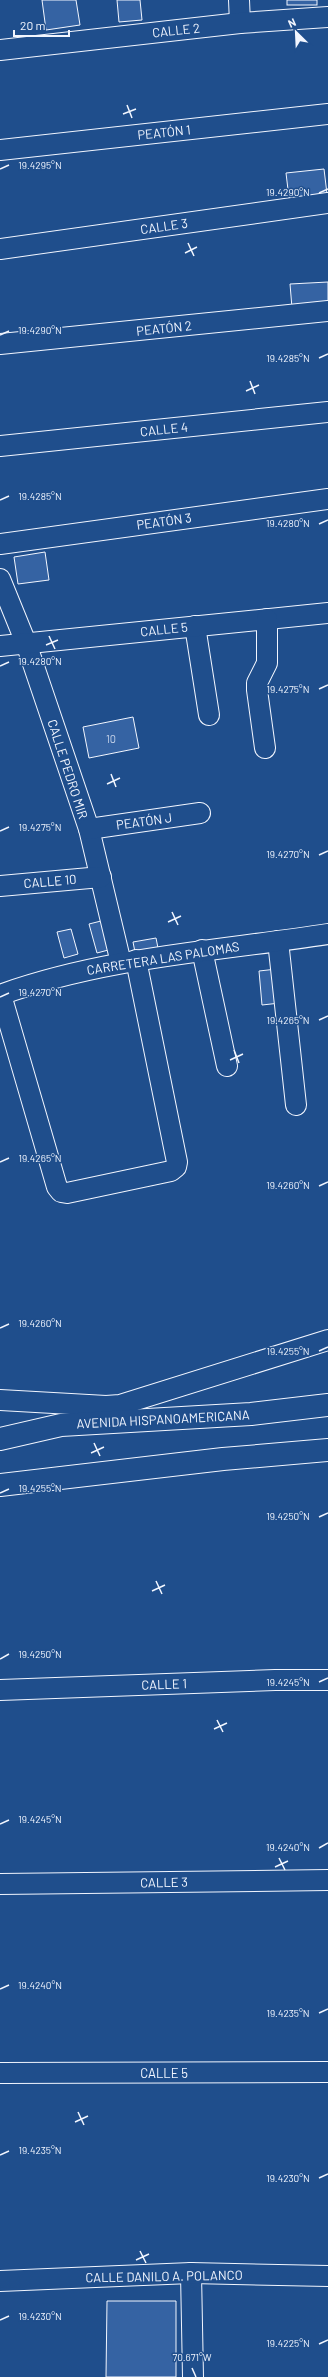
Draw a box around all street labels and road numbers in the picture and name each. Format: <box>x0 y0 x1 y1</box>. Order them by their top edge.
street label: CALLE 2 <box>151 20 201 40</box>
street label: PEATÓN 1 <box>137 121 191 143</box>
street label: CALLE 3 <box>139 215 189 237</box>
street label: PEATÓN 2 <box>135 317 193 339</box>
street label: CALLE 4 <box>139 419 189 439</box>
street label: PEATÓN 3 <box>135 509 193 533</box>
street label: CALLE 5 <box>139 619 189 639</box>
street label: CALLE PEDRO MIR <box>44 717 92 821</box>
street label: PEATÓN J <box>115 809 173 833</box>
street label: CALLE 10 <box>23 871 77 891</box>
street label: CARRETERA LAS PALOMAS <box>86 938 240 978</box>
street label: AVENIDA HISPANOAMERICANA <box>76 1406 250 1432</box>
street label: CALLE 1 <box>141 1675 187 1693</box>
street label: CALLE 3 <box>140 1874 188 1890</box>
street label: CALLE 5 <box>140 2065 188 2081</box>
street label: CALLE DANILO A. POLANCO <box>85 2267 243 2285</box>

